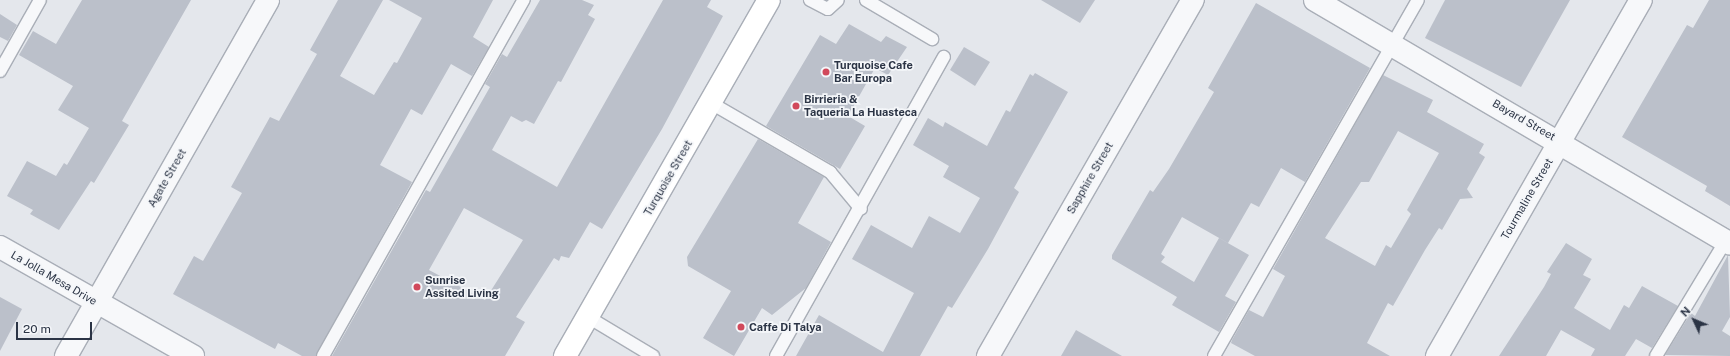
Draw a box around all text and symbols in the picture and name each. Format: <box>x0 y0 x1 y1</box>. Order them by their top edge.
place label: Turquoise Cafe Bar Europa <box>834 59 913 85</box>
marker: Turquoise Cafe Bar Europa <box>821 67 831 77</box>
place label: Birrieria & Taqueria La Huasteca <box>804 93 917 119</box>
street label: Bayard Street <box>1490 97 1558 143</box>
marker: Birrieria & Taqueria La Huasteca <box>791 101 801 111</box>
street label: Turquoise Street <box>641 138 695 218</box>
street label: Sapphire Street <box>1064 140 1116 216</box>
street label: Agate Street <box>145 146 189 210</box>
street label: Tourmaline Street <box>1498 156 1556 242</box>
street label: La Jolla Mesa Drive <box>9 248 99 308</box>
place label: Sunrise Assited Living <box>425 274 499 300</box>
marker: Sunrise Assited Living <box>412 282 422 292</box>
north arrow <box>1674 300 1714 340</box>
text: N <box>1678 304 1693 319</box>
scale bar <box>18 314 94 340</box>
place label: Caffe Di Talya <box>749 320 822 334</box>
text: 20 m <box>23 322 51 336</box>
marker: Caffe Di Talya <box>736 322 746 332</box>

